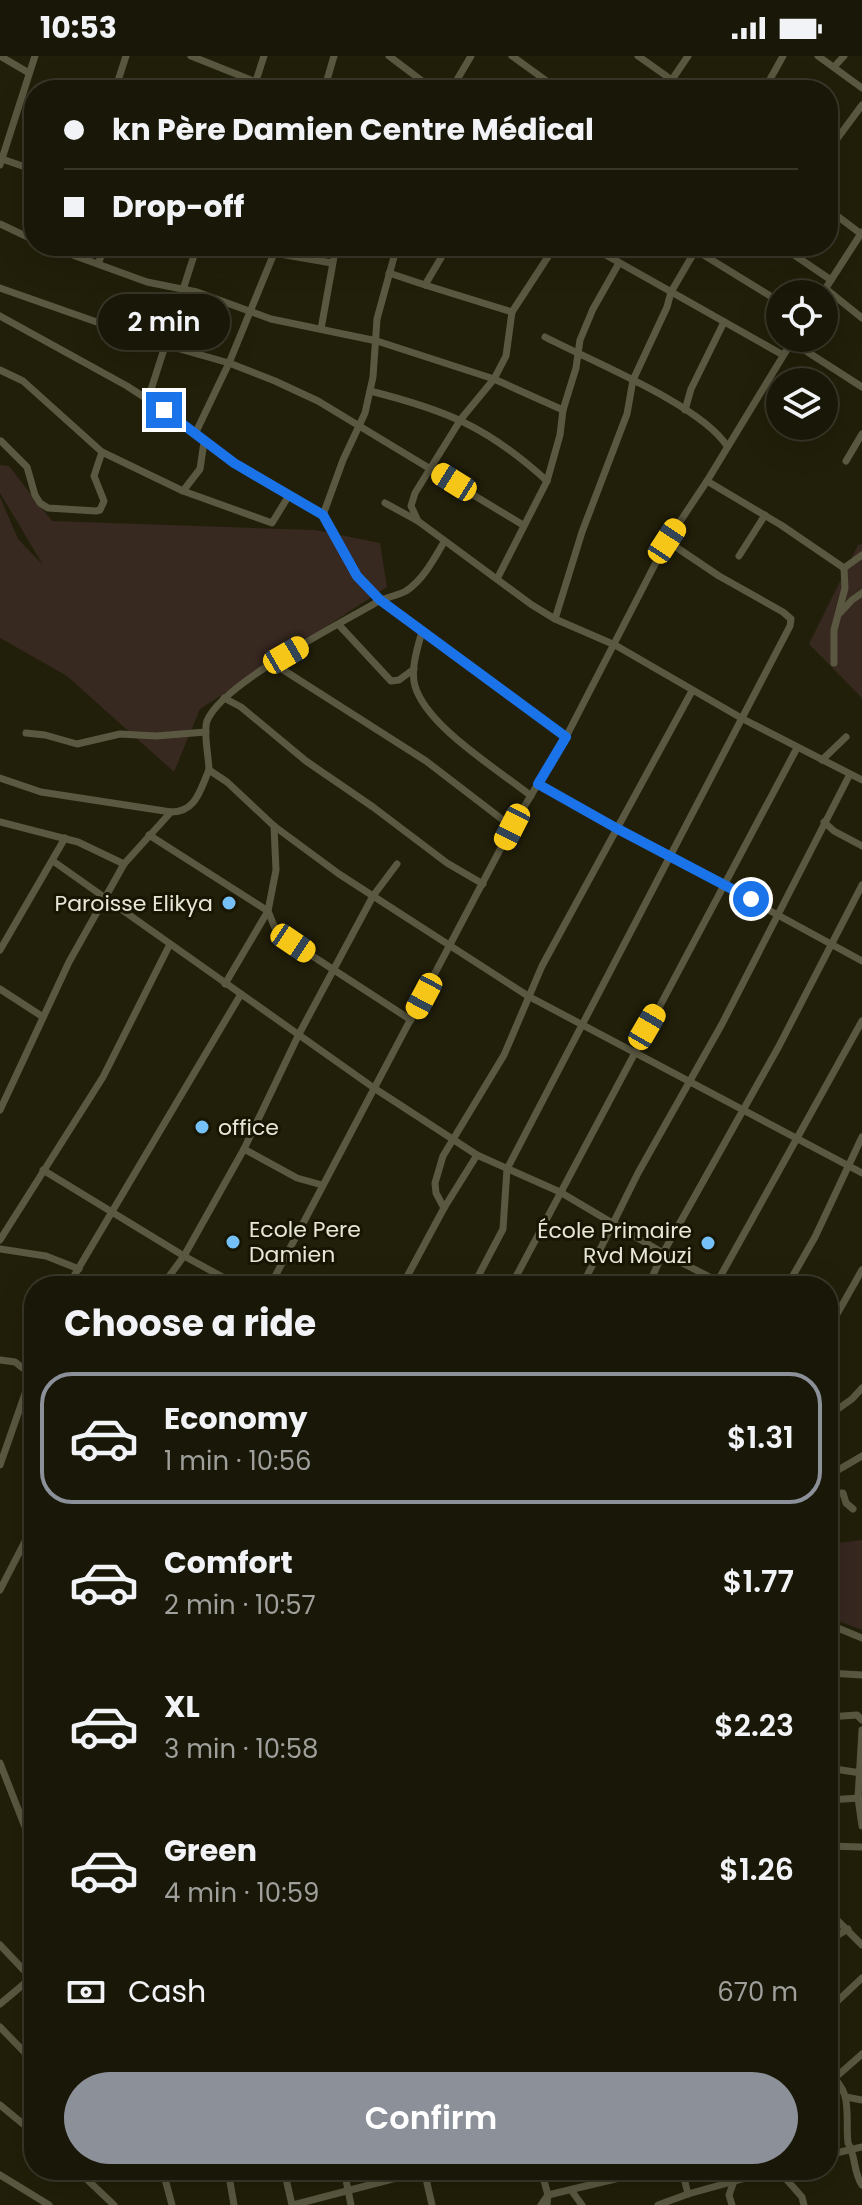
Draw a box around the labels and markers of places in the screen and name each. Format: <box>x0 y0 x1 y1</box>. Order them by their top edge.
place label: Paroisse Elikya <box>55 888 213 919</box>
marker: Paroisse Elikya <box>220 894 238 912</box>
place label: office <box>218 1112 279 1143</box>
marker: office <box>193 1118 211 1136</box>
place label: Ecole Pere Damien <box>249 1214 361 1270</box>
place label: École Primaire Rvd Mouzi <box>537 1215 692 1271</box>
marker: Ecole Pere Damien <box>224 1233 242 1251</box>
marker: École Primaire Rvd Mouzi <box>699 1234 717 1252</box>

